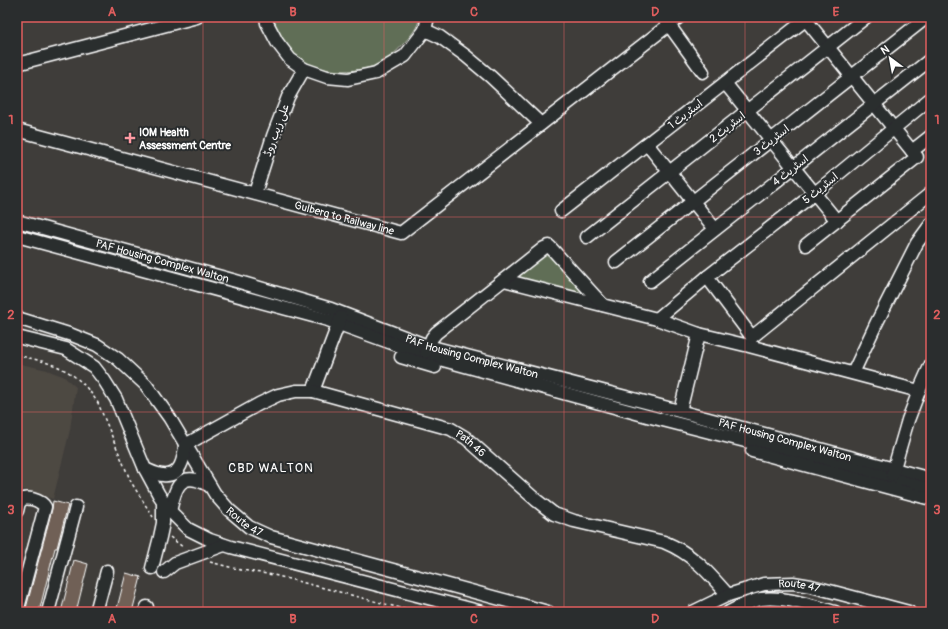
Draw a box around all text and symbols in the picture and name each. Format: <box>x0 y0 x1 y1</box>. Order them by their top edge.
text: A <box>108 4 117 20</box>
text: B <box>289 4 297 20</box>
text: C <box>470 4 478 20</box>
text: D <box>651 4 659 20</box>
text: E <box>833 4 840 20</box>
north arrow <box>870 38 910 78</box>
text: N <box>878 42 892 57</box>
street label: اسٹریٹ 1 <box>665 97 705 132</box>
street label: علی زیب روڈ <box>261 102 293 159</box>
street label: اسٹریٹ 2 <box>707 109 748 145</box>
text: 1 <box>8 112 14 128</box>
text: 1 <box>934 112 940 128</box>
street label: اسٹریٹ 3 <box>751 122 792 158</box>
place label: IOM Health Assessment Centre <box>139 126 231 152</box>
marker: IOM Health Assessment Centre <box>124 132 136 144</box>
street label: اسٹریٹ 4 <box>770 152 811 189</box>
street label: اسٹریٹ 5 <box>800 170 841 207</box>
street label: Gulberg to Railway line <box>293 199 396 238</box>
street label: PAF Housing Complex Walton <box>95 237 230 286</box>
text: 2 <box>7 307 15 323</box>
text: 2 <box>933 307 941 323</box>
street label: PAF Housing Complex Walton <box>403 332 540 381</box>
street label: PAF Housing Complex Walton <box>717 416 853 464</box>
street label: Path 46 <box>453 427 488 459</box>
district label: CBD WALTON <box>228 460 314 476</box>
text: 3 <box>7 502 15 518</box>
text: 3 <box>933 502 941 518</box>
street label: Route 47 <box>223 504 265 539</box>
street label: Route 47 <box>778 577 822 595</box>
text: A <box>108 611 117 627</box>
text: B <box>289 611 297 627</box>
text: C <box>470 611 478 627</box>
text: D <box>651 611 659 627</box>
text: E <box>833 611 840 627</box>

